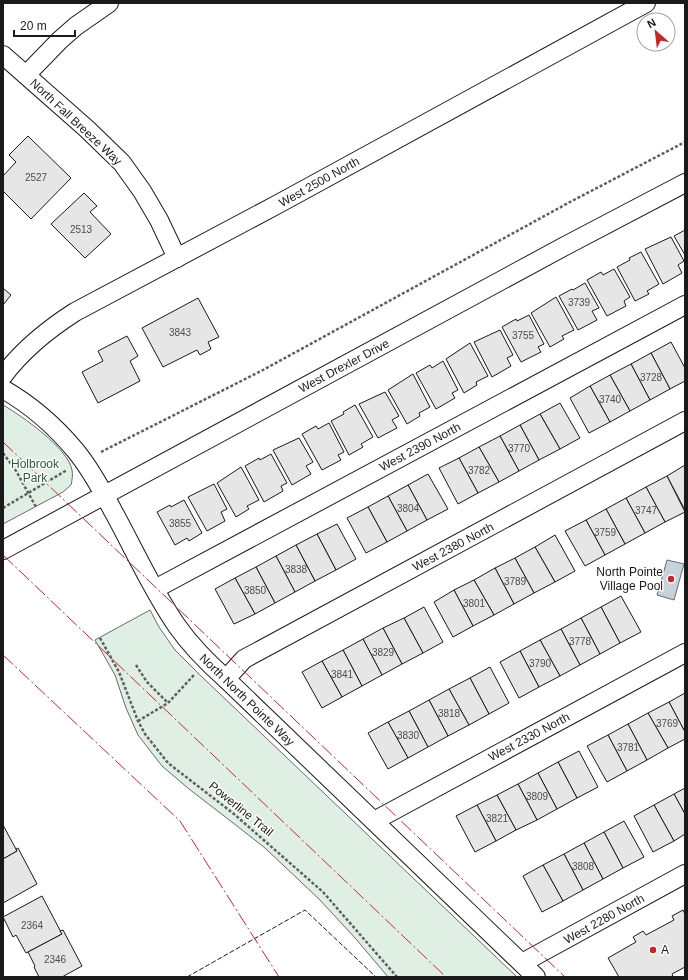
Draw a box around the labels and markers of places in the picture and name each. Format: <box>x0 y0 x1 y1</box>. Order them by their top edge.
place label: North Pointe Village Pool <box>596 565 663 593</box>
marker: North Pointe Village Pool <box>666 574 676 584</box>
place label: A <box>661 943 669 957</box>
marker: A <box>648 945 658 955</box>

